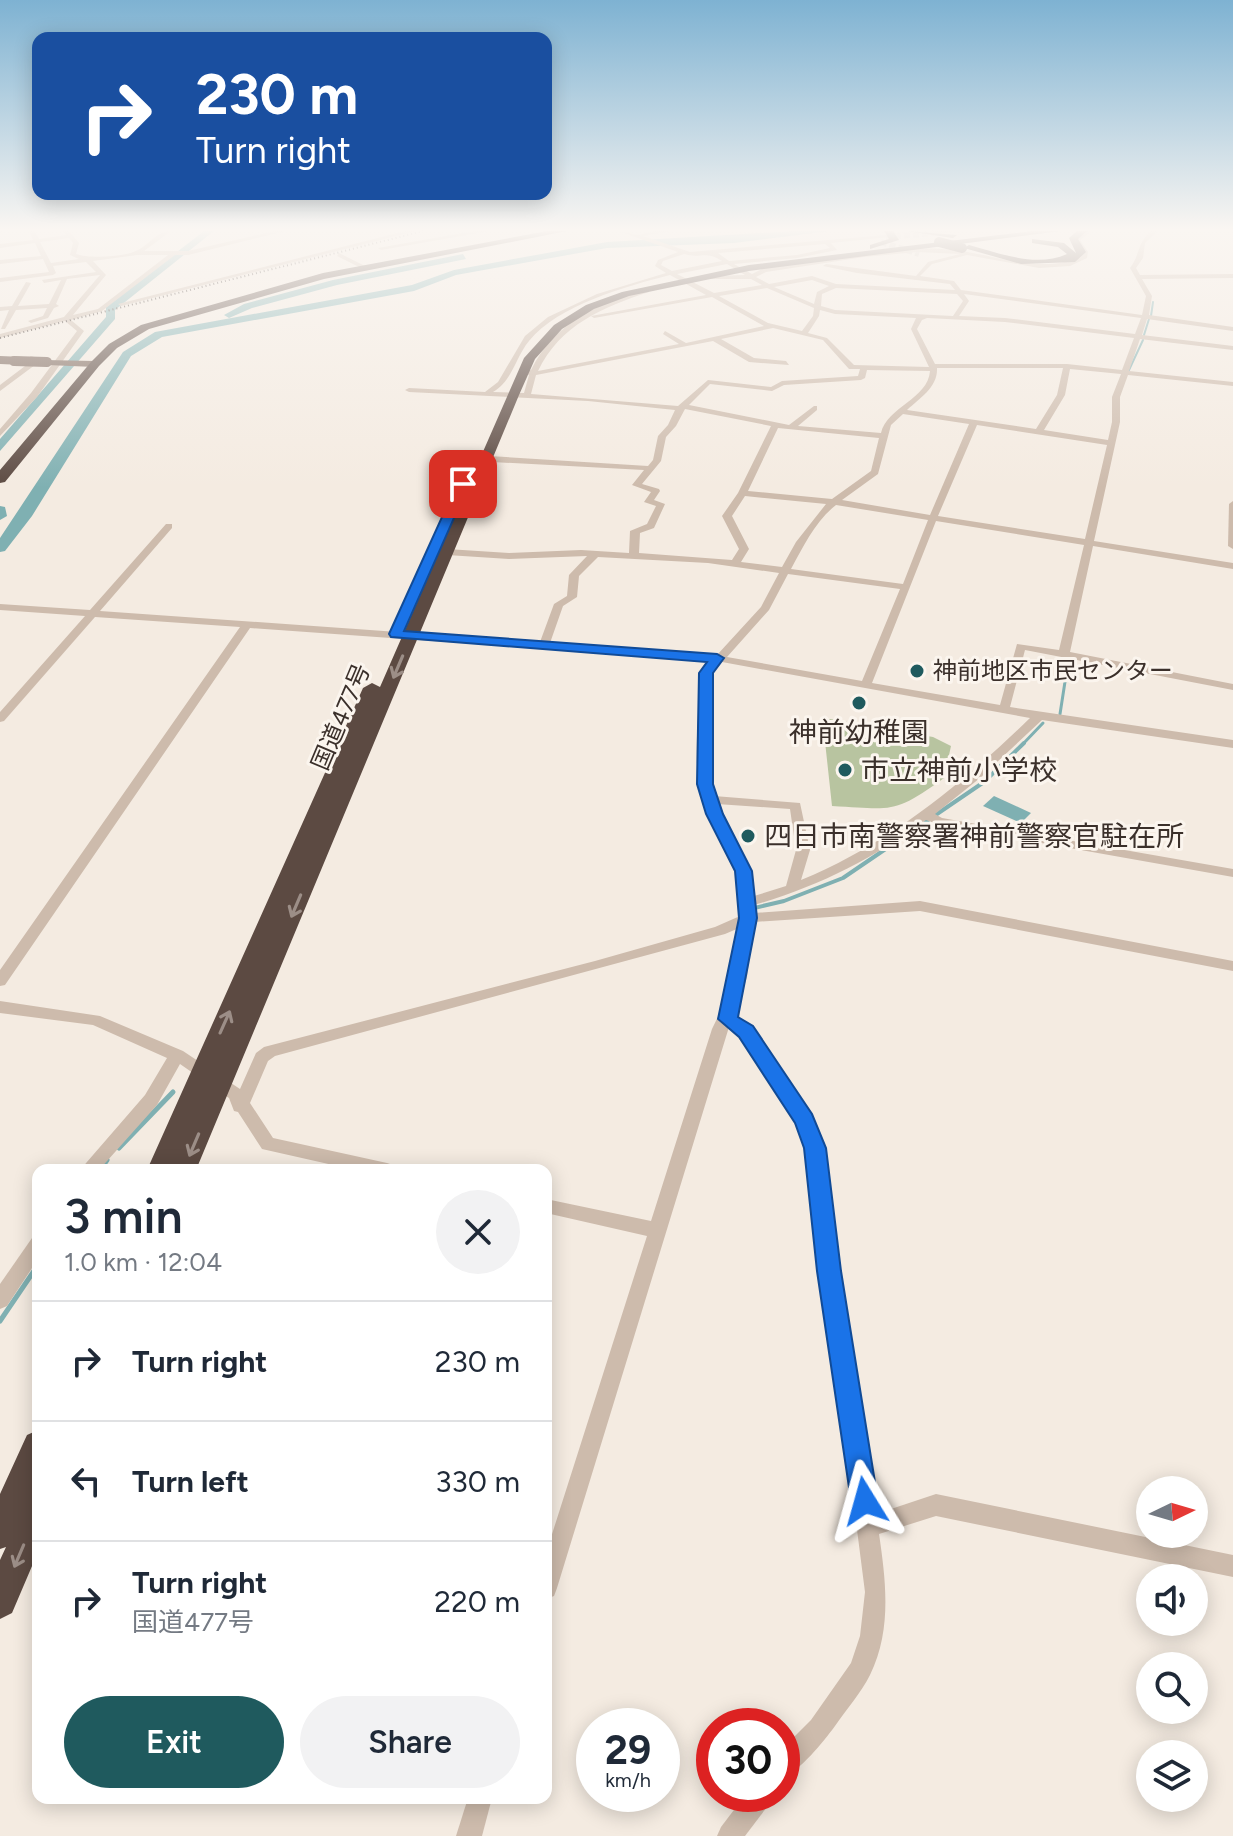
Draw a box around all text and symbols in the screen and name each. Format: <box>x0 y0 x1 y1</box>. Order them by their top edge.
text: 230 m <box>196 61 358 128</box>
icon: right <box>64 64 168 168</box>
text: Turn right <box>196 129 351 172</box>
pin <box>429 450 497 518</box>
icon: arrive <box>441 462 485 506</box>
one-way arrow <box>389 654 404 679</box>
place label: 神前地区市民センター <box>933 656 1173 685</box>
street label: 国道477号 <box>305 659 376 774</box>
marker: 神前地区市民センター <box>908 662 926 680</box>
marker: 神前幼稚園 <box>850 694 868 712</box>
place label: 神前幼稚園 <box>789 715 929 749</box>
place label: 市立神前小学校 <box>861 753 1057 787</box>
marker: 市立神前小学校 <box>836 761 854 779</box>
place label: 四日市南警察署神前警察官駐在所 <box>764 819 1184 853</box>
marker: 四日市南警察署神前警察官駐在所 <box>739 827 757 845</box>
one-way arrow <box>287 893 302 918</box>
one-way arrow <box>218 1010 233 1034</box>
one-way arrow <box>185 1132 200 1157</box>
text: 3 min <box>64 1187 183 1245</box>
button: close <box>436 1190 520 1274</box>
text: 1.0 km · 12:04 <box>64 1246 222 1278</box>
icon: right <box>64 1339 108 1383</box>
text: Turn right <box>132 1343 267 1380</box>
text: 230 m <box>435 1343 520 1380</box>
icon: left <box>64 1459 108 1503</box>
position arrow <box>823 1459 907 1543</box>
text: Turn left <box>132 1463 249 1500</box>
text: 330 m <box>435 1463 520 1500</box>
north arrow <box>1136 1476 1208 1548</box>
map controls <box>1136 1476 1208 1812</box>
one-way arrow <box>11 1543 25 1568</box>
text: Turn right <box>132 1564 267 1601</box>
button: sound <box>1136 1564 1208 1636</box>
icon: right <box>64 1579 108 1623</box>
text: 220 m <box>434 1583 520 1620</box>
text: 国道477号 <box>132 1606 254 1638</box>
button: search <box>1136 1652 1208 1724</box>
button: Exit <box>64 1696 284 1788</box>
button: Share <box>300 1696 520 1788</box>
speed limit sign: 30 <box>696 1708 800 1812</box>
text: 29 <box>605 1726 651 1774</box>
button: layers <box>1136 1740 1208 1812</box>
text: km/h <box>605 1768 651 1792</box>

